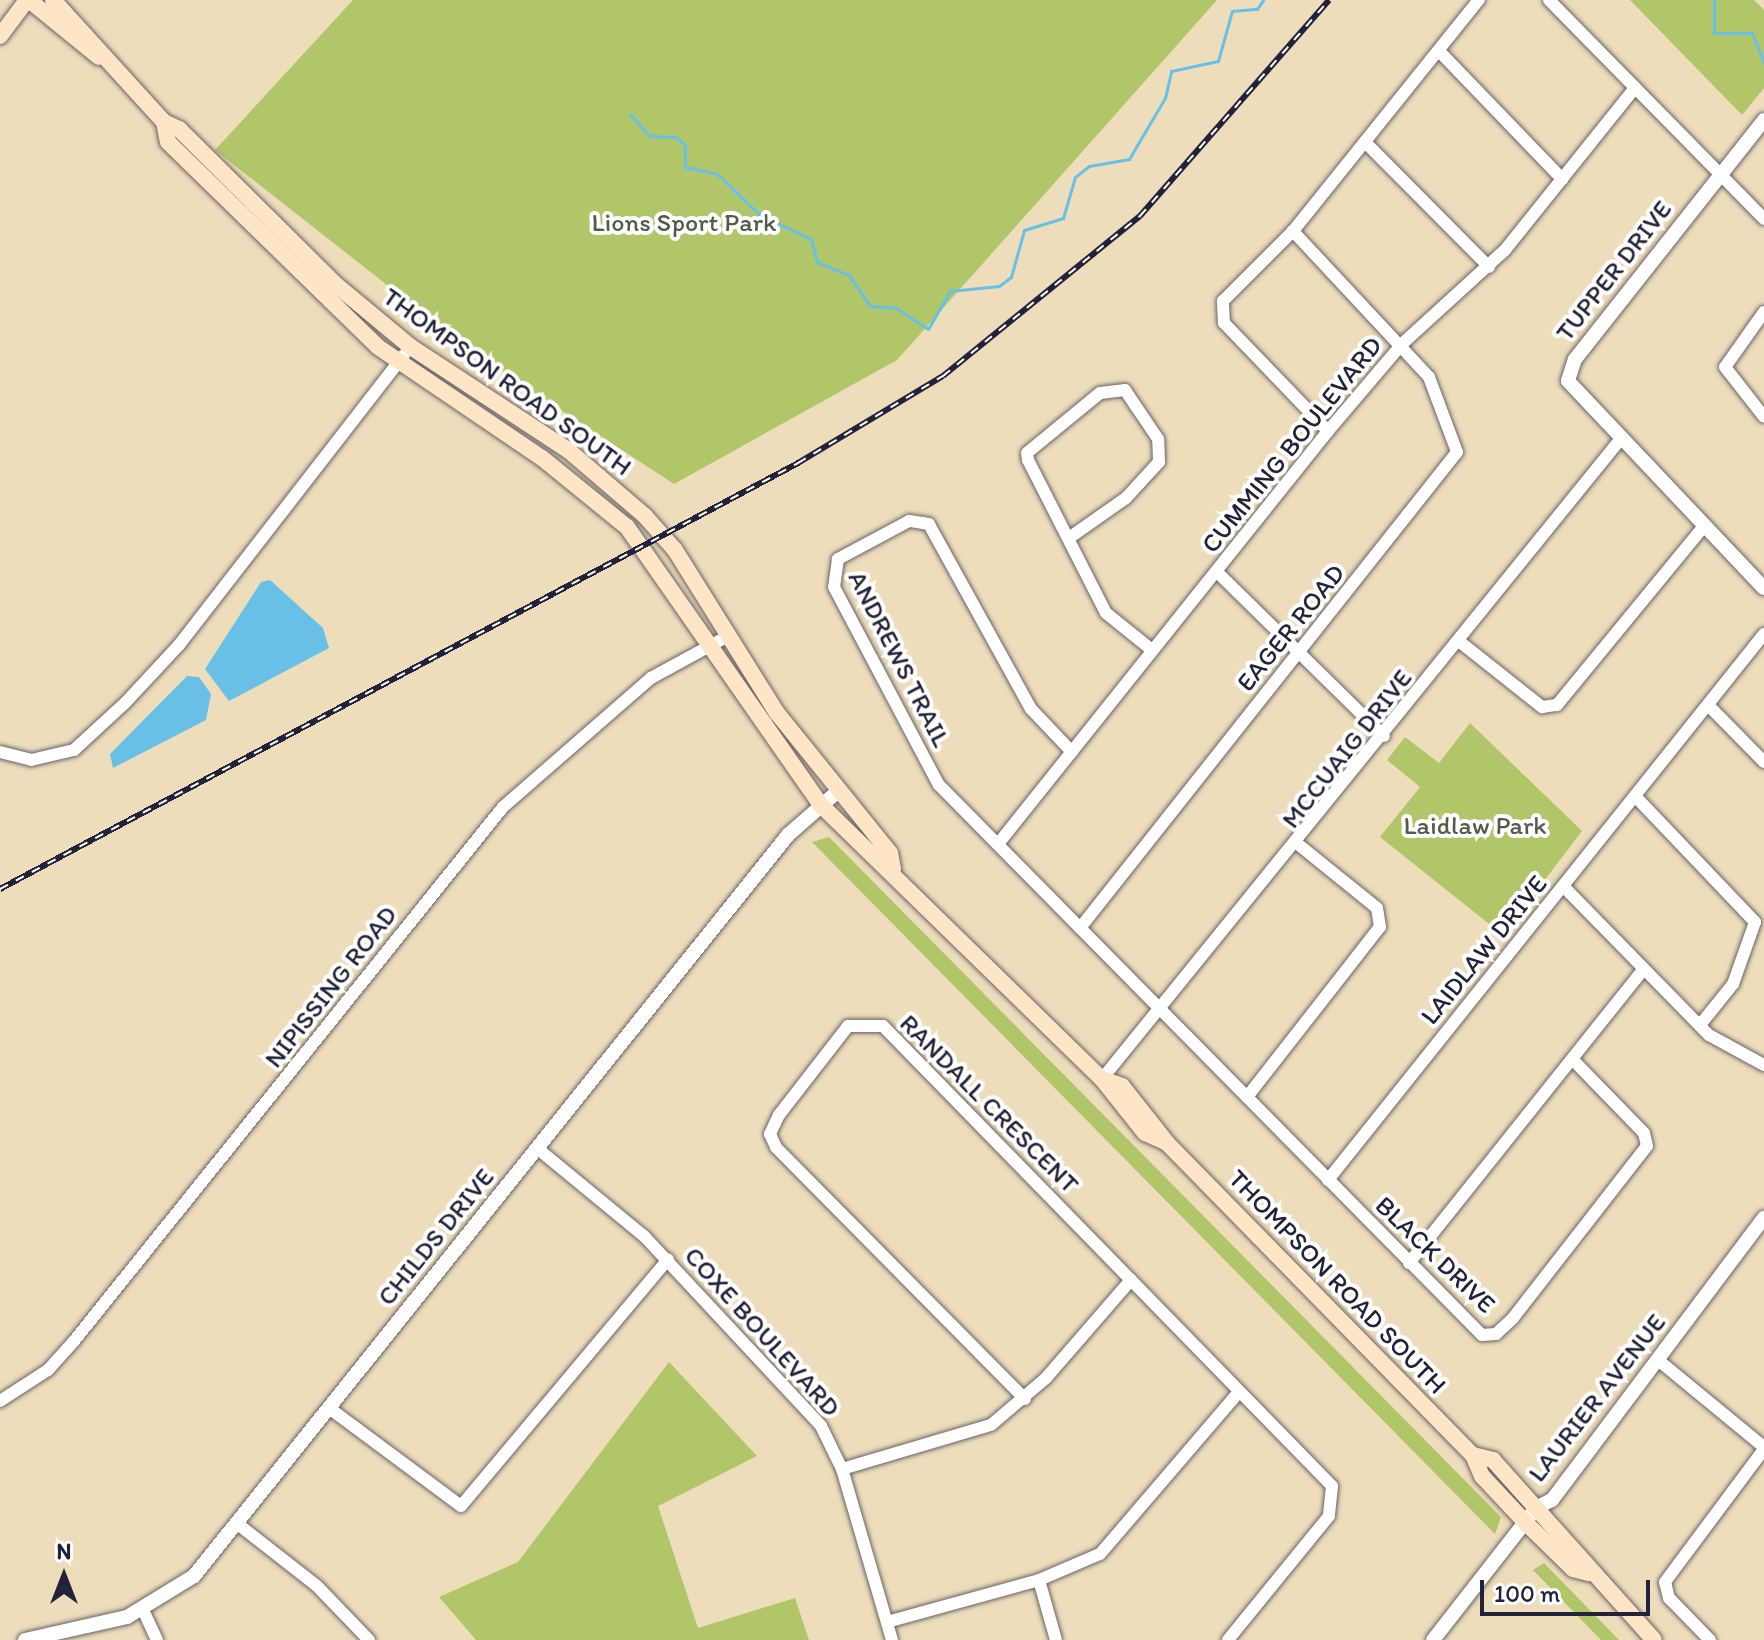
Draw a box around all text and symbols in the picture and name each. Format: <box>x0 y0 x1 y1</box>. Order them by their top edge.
street label: TUPPER DRIVE <box>1549 194 1679 348</box>
park label: Lions Sport Park <box>592 207 776 239</box>
street label: THOMPSON ROAD SOUTH <box>376 281 638 483</box>
street label: CUMMING BOULEVARD <box>1196 331 1388 559</box>
street label: EAGER ROAD <box>1231 559 1351 697</box>
street label: ANDREWS TRAIL <box>842 567 956 751</box>
street label: MCCUAIG DRIVE <box>1275 663 1419 835</box>
park label: Laidlaw Park <box>1403 810 1547 842</box>
street label: LAIDLAW DRIVE <box>1414 869 1554 1031</box>
street label: NIPISSING ROAD <box>258 900 404 1074</box>
street label: RANDALL CRESCENT <box>893 1008 1085 1200</box>
street label: CHILDS DRIVE <box>371 1162 501 1312</box>
street label: THOMPSON ROAD SOUTH <box>1222 1163 1452 1401</box>
street label: BLACK DRIVE <box>1367 1189 1503 1321</box>
street label: COXE BOULEVARD <box>678 1241 846 1423</box>
street label: LAURIER AVENUE <box>1522 1308 1672 1488</box>
north arrow <box>24 1536 104 1616</box>
text: N <box>57 1538 71 1565</box>
scale bar <box>1484 1564 1654 1614</box>
text: 100 m <box>1494 1579 1560 1608</box>

